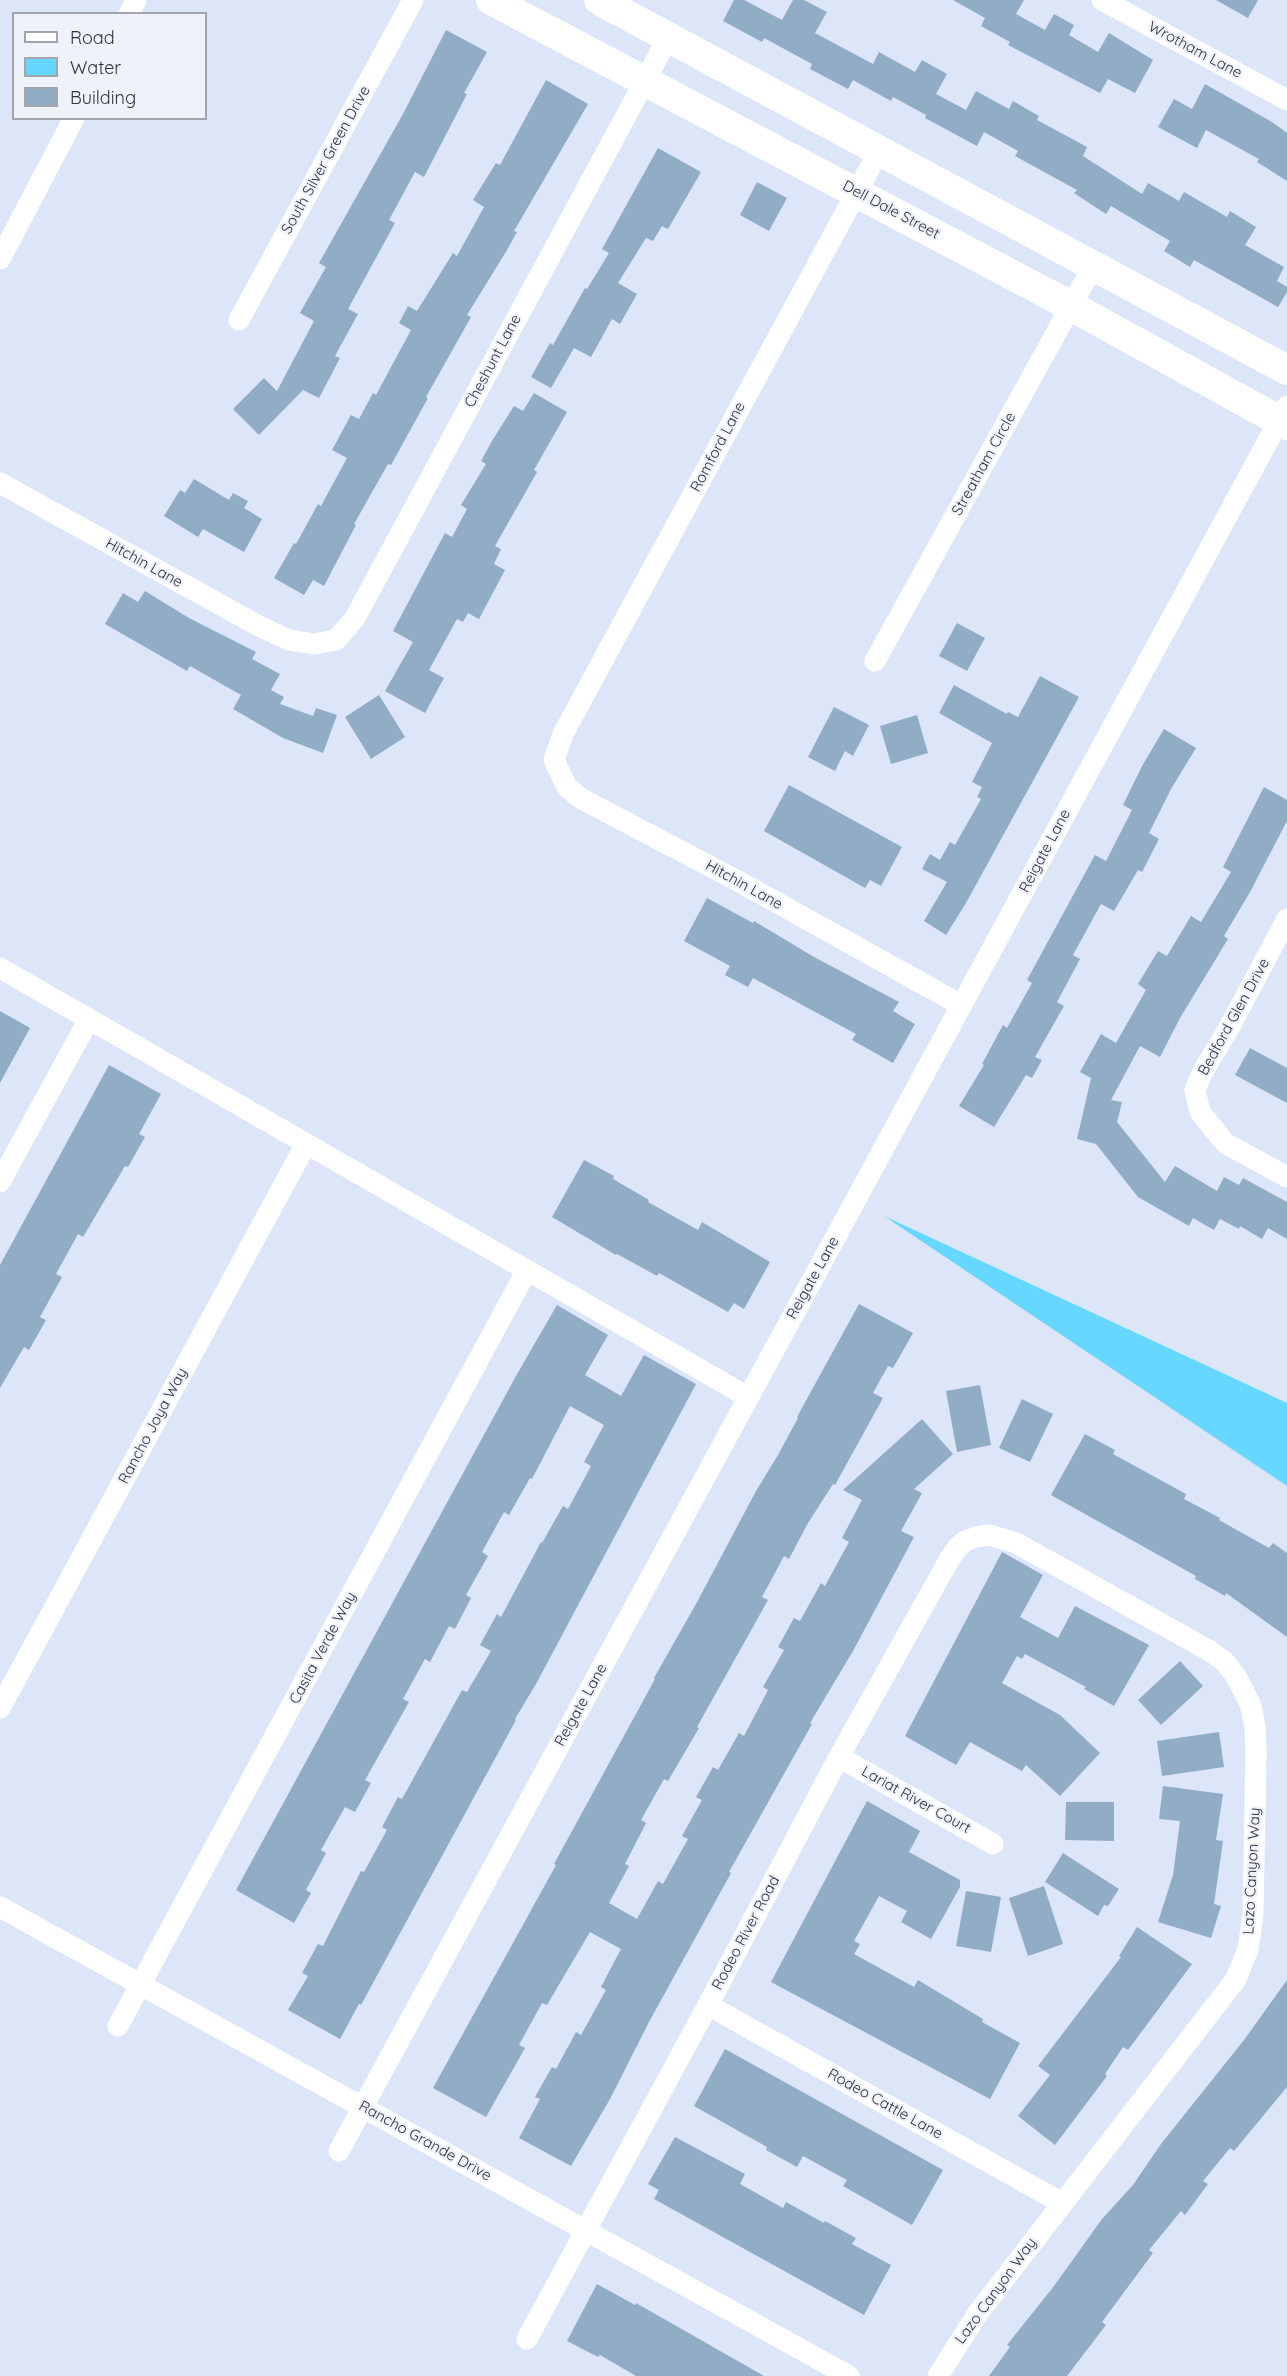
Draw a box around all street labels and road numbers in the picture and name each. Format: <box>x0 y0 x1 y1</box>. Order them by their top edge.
street label: Wrotham Lane <box>1145 18 1245 82</box>
street label: South Silver Green Drive <box>278 83 374 237</box>
street label: Dell Dale Street <box>839 177 943 243</box>
street label: Cheshunt Lane <box>461 311 525 411</box>
street label: Romford Lane <box>687 399 749 495</box>
street label: Streatham Circle <box>948 409 1020 519</box>
street label: Hitchin Lane <box>102 534 186 592</box>
street label: Reigate Lane <box>1015 806 1075 896</box>
street label: Hitchin Lane <box>702 856 786 914</box>
street label: Bedford Glen Drive <box>1194 955 1274 1079</box>
street label: Reigate Lane <box>783 1233 843 1323</box>
street label: Rancho Joya Way <box>115 1365 191 1487</box>
street label: Casita Verde Way <box>286 1589 360 1707</box>
street label: Reigate Lane <box>551 1660 611 1750</box>
street label: Lariat River Court <box>858 1763 974 1837</box>
street label: Lazo Canyon Way <box>1240 1807 1264 1935</box>
street label: Rodeo River Road <box>708 1873 784 1993</box>
street label: Rodeo Cattle Lane <box>824 2065 946 2143</box>
street label: Rancho Grande Drive <box>356 2097 494 2185</box>
street label: Lazo Canyon Way <box>951 2234 1041 2348</box>

